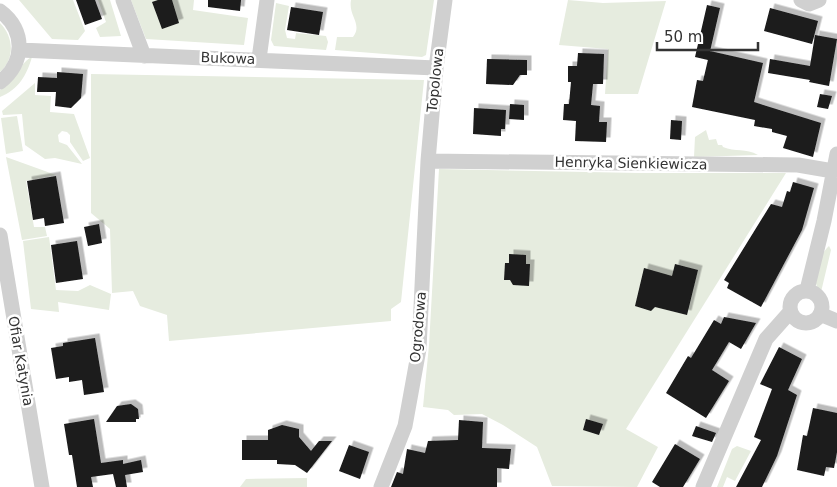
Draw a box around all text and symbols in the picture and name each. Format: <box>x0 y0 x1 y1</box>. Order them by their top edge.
scale bar <box>657 20 758 52</box>
text: 50 m <box>664 28 702 46</box>
street label: Topolowa <box>424 47 446 114</box>
street label: Bukowa <box>200 49 256 67</box>
street label: Henryka Sienkiewicza <box>554 154 708 172</box>
street label: Ogrodowa <box>407 291 429 363</box>
street label: Ofiar Katynia <box>5 315 37 407</box>

